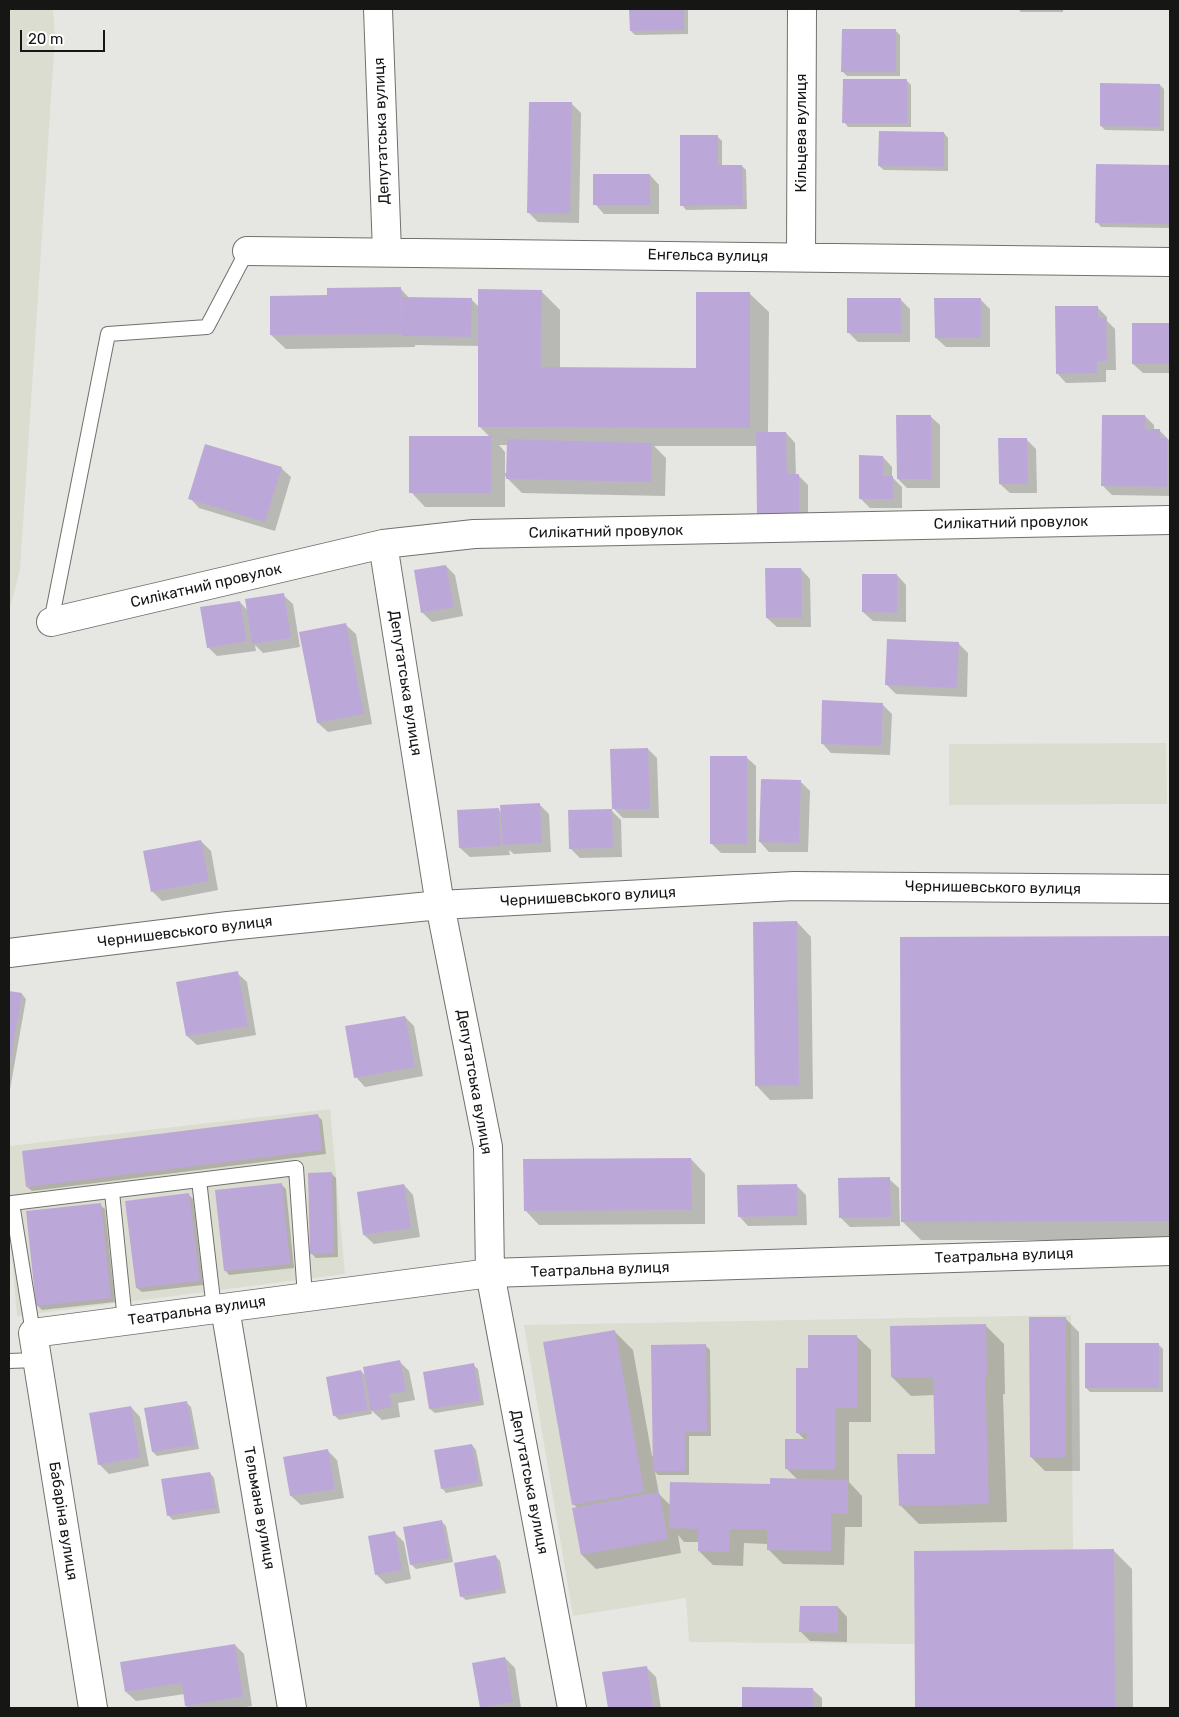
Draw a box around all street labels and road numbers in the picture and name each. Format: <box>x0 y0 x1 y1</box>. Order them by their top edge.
street label: Депутатська вулиця <box>370 57 394 205</box>
street label: Кільцева вулиця <box>793 74 811 192</box>
street label: Енгельса вулиця <box>647 246 769 266</box>
street label: Силікатний провулок <box>934 513 1088 533</box>
street label: Силікатний провулок <box>529 522 683 542</box>
street label: Силікатний провулок <box>129 560 283 612</box>
street label: Депутатська вулиця <box>385 609 425 757</box>
street label: Чернишевського вулиця <box>905 877 1081 899</box>
street label: Чернишевського вулиця <box>500 883 676 911</box>
street label: Чернишевського вулиця <box>96 912 274 952</box>
street label: Депутатська вулиця <box>452 1008 496 1156</box>
street label: Театральна вулиця <box>934 1245 1074 1267</box>
street label: Театральна вулиця <box>530 1259 670 1281</box>
street label: Театральна вулиця <box>127 1292 267 1330</box>
street label: Депутатська вулиця <box>506 1408 552 1556</box>
street label: Тельмана вулиця <box>239 1445 279 1571</box>
street label: Бабаріна вулиця <box>45 1460 81 1582</box>

